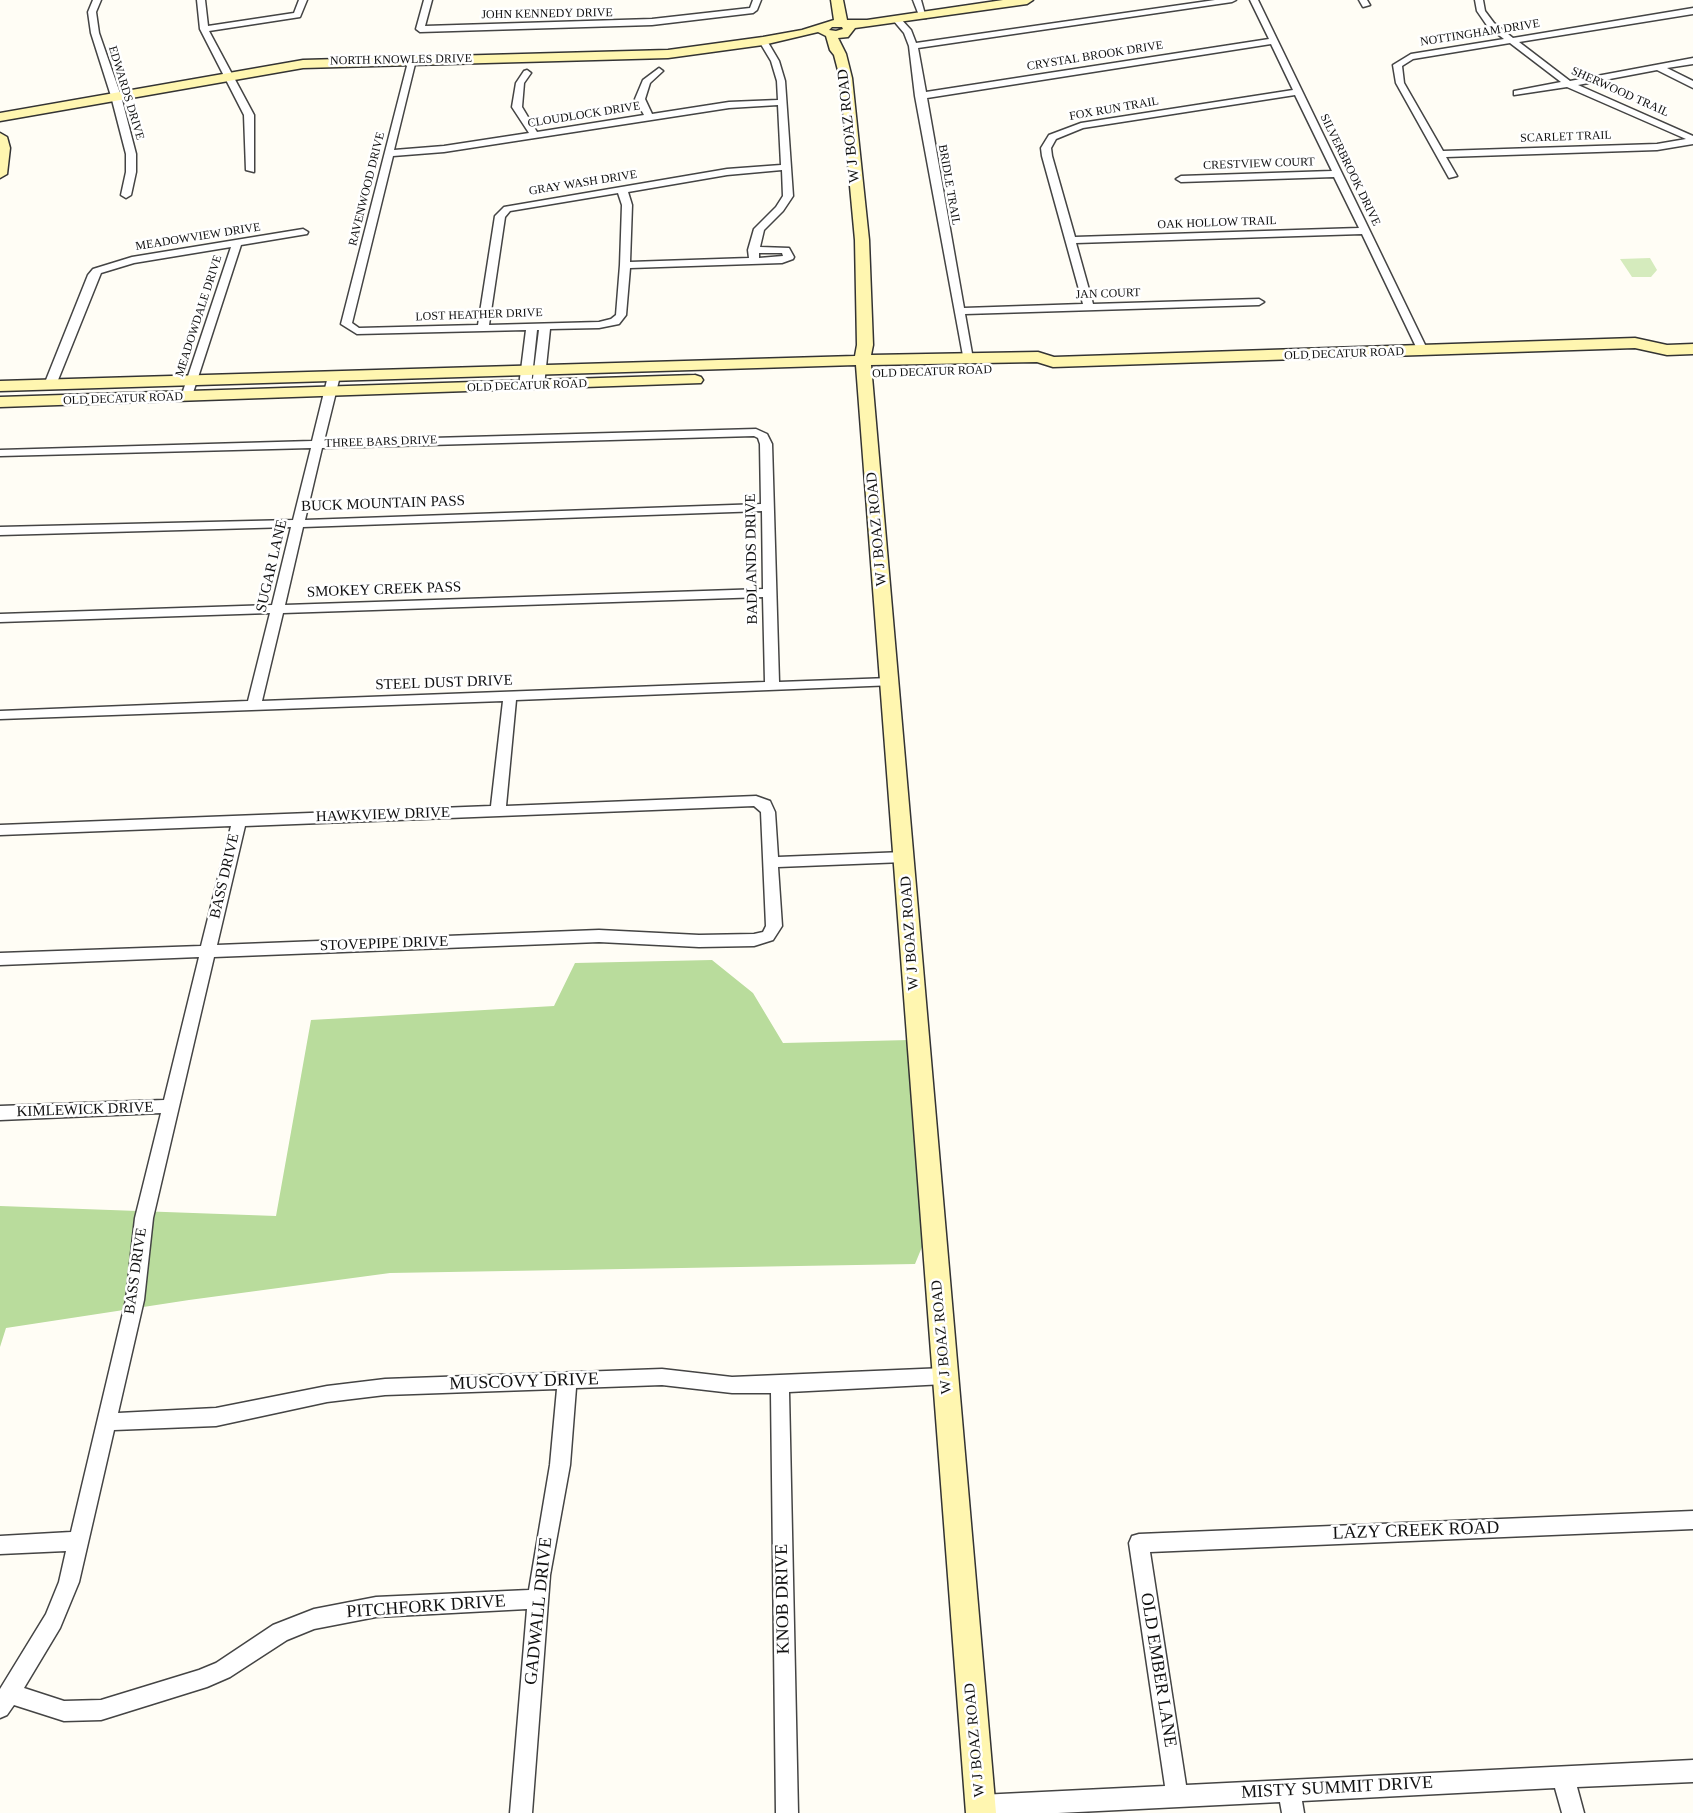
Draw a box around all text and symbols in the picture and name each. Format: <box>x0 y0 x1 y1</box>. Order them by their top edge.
street label: JOHN KENNEDY DRIVE <box>481 6 613 22</box>
street label: NOTTINGHAM DRIVE <box>1419 16 1541 50</box>
street label: CRYSTAL BROOK DRIVE <box>1026 38 1164 74</box>
street label: EDWARDS DRIVE <box>105 44 147 142</box>
street label: NORTH KNOWLES DRIVE <box>330 52 472 68</box>
street label: SHERWOOD TRAIL <box>1569 64 1671 120</box>
street label: W J BOAZ ROAD <box>834 68 864 184</box>
street label: FOX RUN TRAIL <box>1068 94 1160 124</box>
street label: CLOUDLOCK DRIVE <box>527 99 641 131</box>
street label: SILVERBROOK DRIVE <box>1317 112 1383 228</box>
street label: SCARLET TRAIL <box>1520 128 1612 146</box>
street label: RAVENWOOD DRIVE <box>346 131 388 247</box>
street label: BRIDLE TRAIL <box>935 144 963 226</box>
street label: CRESTVIEW COURT <box>1203 155 1315 173</box>
street label: GRAY WASH DRIVE <box>528 167 638 199</box>
street label: OAK HOLLOW TRAIL <box>1157 214 1277 232</box>
street label: MEADOWVIEW DRIVE <box>134 220 262 254</box>
street label: MEADOWDALE DRIVE <box>173 253 225 379</box>
street label: JAN COURT <box>1075 286 1141 302</box>
street label: LOST HEATHER DRIVE <box>415 306 543 324</box>
street label: OLD DECATUR ROAD <box>1284 345 1404 363</box>
street label: OLD DECATUR ROAD <box>872 363 992 381</box>
street label: OLD DECATUR ROAD <box>467 377 587 395</box>
street label: OLD DECATUR ROAD <box>63 390 183 408</box>
street label: THREE BARS DRIVE <box>324 433 438 451</box>
street label: W J BOAZ ROAD <box>863 471 891 587</box>
street label: BUCK MOUNTAIN PASS <box>301 492 465 516</box>
street label: BADLANDS DRIVE <box>742 493 762 625</box>
street label: SUGAR LANE <box>253 518 291 614</box>
street label: SMOKEY CREEK PASS <box>306 578 462 602</box>
street label: STEEL DUST DRIVE <box>375 672 513 694</box>
street label: HAWKVIEW DRIVE <box>316 804 450 826</box>
street label: BASS DRIVE <box>206 832 244 920</box>
street label: W J BOAZ ROAD <box>897 875 923 991</box>
street label: STOVEPIPE DRIVE <box>319 933 449 955</box>
street label: KIMLEWICK DRIVE <box>16 1099 154 1121</box>
street label: BASS DRIVE <box>121 1227 151 1315</box>
street label: W J BOAZ ROAD <box>928 1279 956 1395</box>
street label: MUSCOVY DRIVE <box>449 1369 599 1395</box>
street label: LAZY CREEK ROAD <box>1332 1517 1500 1545</box>
street label: GADWALL DRIVE <box>520 1536 558 1686</box>
street label: KNOB DRIVE <box>771 1544 795 1654</box>
street label: PITCHFORK DRIVE <box>346 1591 506 1623</box>
street label: OLD EMBER LANE <box>1135 1591 1181 1749</box>
street label: W J BOAZ ROAD <box>961 1682 989 1798</box>
street label: MISTY SUMMIT DRIVE <box>1241 1772 1433 1804</box>

